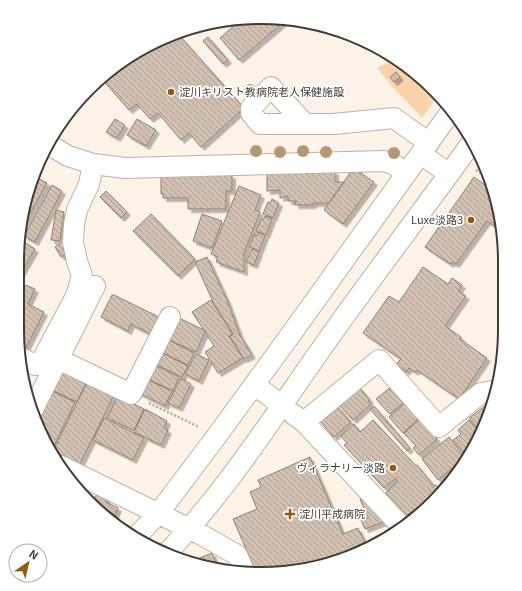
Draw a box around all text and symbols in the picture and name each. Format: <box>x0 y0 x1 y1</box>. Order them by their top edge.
place label: 淀川キリスト教病院老人保健施設 <box>179 83 344 99</box>
marker: 淀川キリスト教病院老人保健施設 <box>166 87 176 97</box>
place label: Luxe淡路3 <box>411 211 463 227</box>
marker: Luxe淡路3 <box>466 215 476 225</box>
place label: ヴィラナリー淡路 <box>297 459 385 475</box>
marker: ヴィラナリー淡路 <box>388 463 398 473</box>
place label: 淀川平成病院 <box>299 505 365 521</box>
marker: 淀川平成病院 <box>284 508 296 520</box>
north arrow <box>8 543 48 583</box>
text: N <box>26 545 42 563</box>

